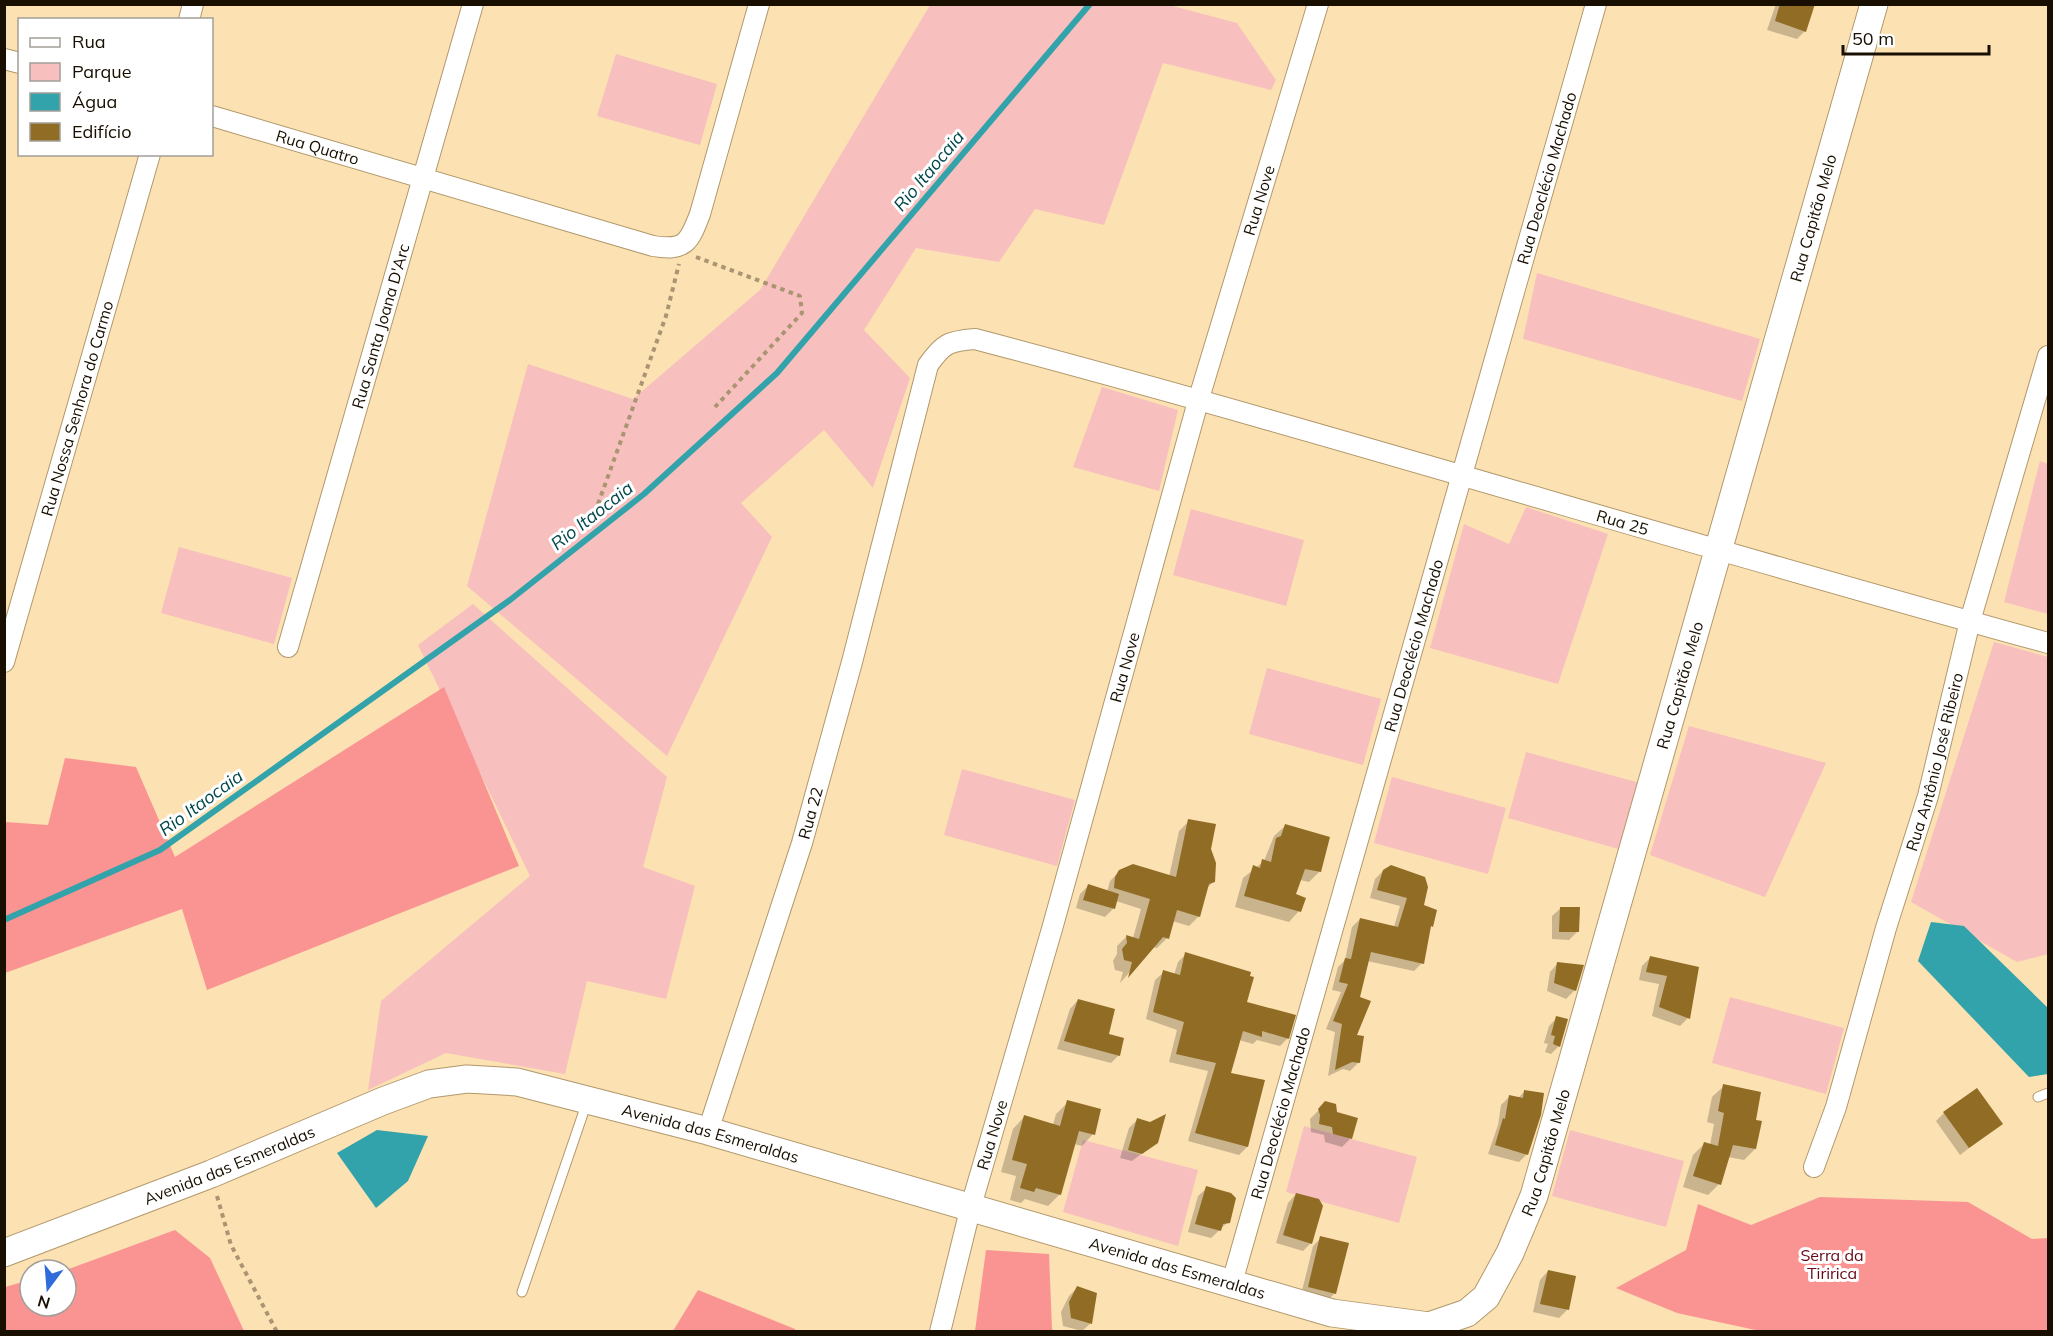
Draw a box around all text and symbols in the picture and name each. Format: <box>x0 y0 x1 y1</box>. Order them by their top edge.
legend <box>18 18 213 156</box>
scale bar <box>1843 18 1988 56</box>
text: 50 m <box>1852 27 1894 50</box>
text: Rua <box>72 30 106 53</box>
text: Parque <box>72 60 131 83</box>
street label: Rua Deoclécio Machado <box>1512 89 1581 267</box>
text: Água <box>72 90 117 113</box>
text: Edifício <box>72 120 131 143</box>
street label: Rua Quatro <box>274 125 361 169</box>
water label: Rio Itaocaia <box>888 125 969 216</box>
street label: Rua Capitão Melo <box>1785 152 1841 284</box>
street label: Rua Nove <box>1239 163 1279 238</box>
street label: Rua Santa Joana D'Arc <box>347 241 414 411</box>
street label: Rua Nossa Senhora do Carmo <box>36 298 117 518</box>
water label: Rio Itaocaia <box>546 476 638 555</box>
street label: Rua 25 <box>1594 505 1651 539</box>
street label: Rua Deoclécio Machado <box>1379 557 1447 734</box>
street label: Rua Capitão Melo <box>1652 619 1707 751</box>
street label: Rua Nove <box>1105 630 1144 705</box>
street label: Rua Antônio José Ribeiro <box>1901 671 1967 853</box>
water label: Rio Itaocaia <box>154 764 247 841</box>
street label: Rua 22 <box>794 785 827 841</box>
street label: Rua Deoclécio Machado <box>1246 1024 1314 1201</box>
street label: Rua Capitão Melo <box>1517 1087 1574 1219</box>
street label: Rua Nove <box>972 1097 1012 1172</box>
street label: Avenida das Esmeraldas <box>620 1099 801 1167</box>
street label: Avenida das Esmeraldas <box>141 1121 318 1209</box>
street label: Avenida das Esmeraldas <box>1087 1233 1268 1303</box>
park label: Serra da Tiririca <box>1800 1245 1864 1283</box>
north arrow <box>18 1258 78 1318</box>
text: N <box>35 1291 52 1314</box>

